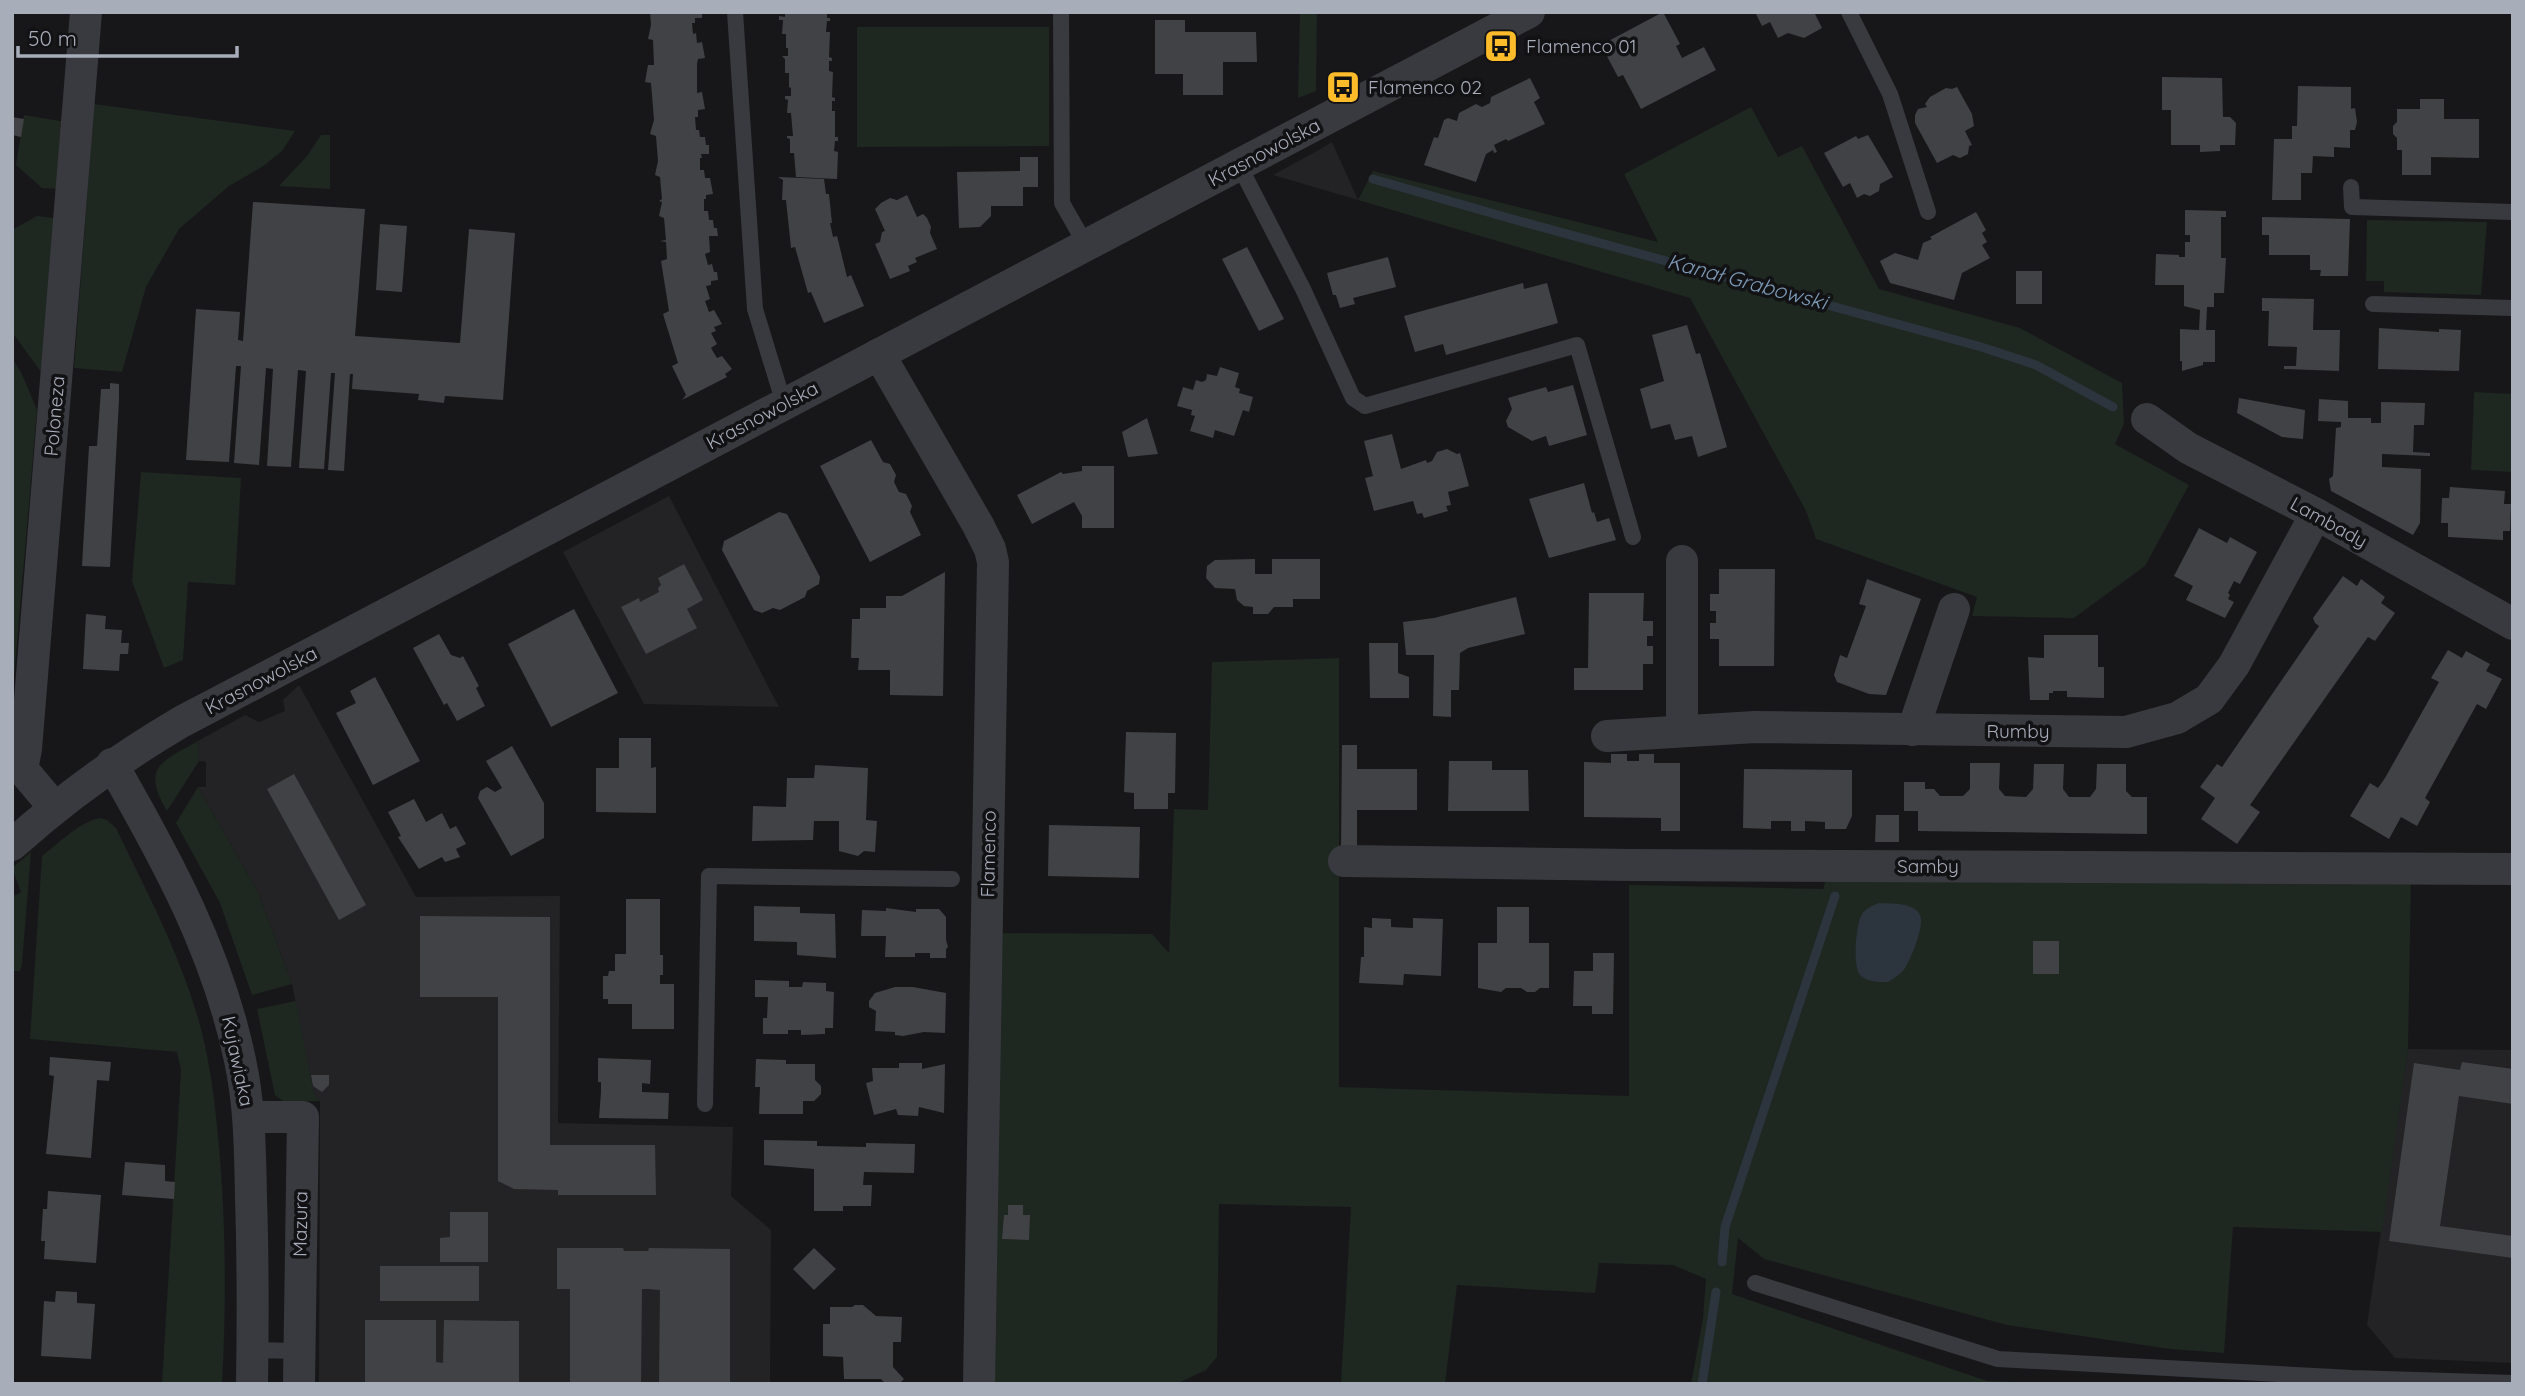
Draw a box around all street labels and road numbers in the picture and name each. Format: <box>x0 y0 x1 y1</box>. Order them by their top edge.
street label: Krasnowolska <box>1204 112 1324 192</box>
street label: Poloneza <box>39 375 69 457</box>
street label: Krasnowolska <box>702 375 822 455</box>
street label: Lambady <box>2286 491 2372 553</box>
street label: Krasnowolska <box>201 640 321 720</box>
street label: Rumby <box>1987 719 2050 743</box>
street label: Flamenco <box>975 810 1001 898</box>
street label: Samby <box>1897 854 1959 878</box>
street label: Kujawiaka <box>217 1014 259 1108</box>
street label: Mazura <box>287 1191 313 1257</box>

